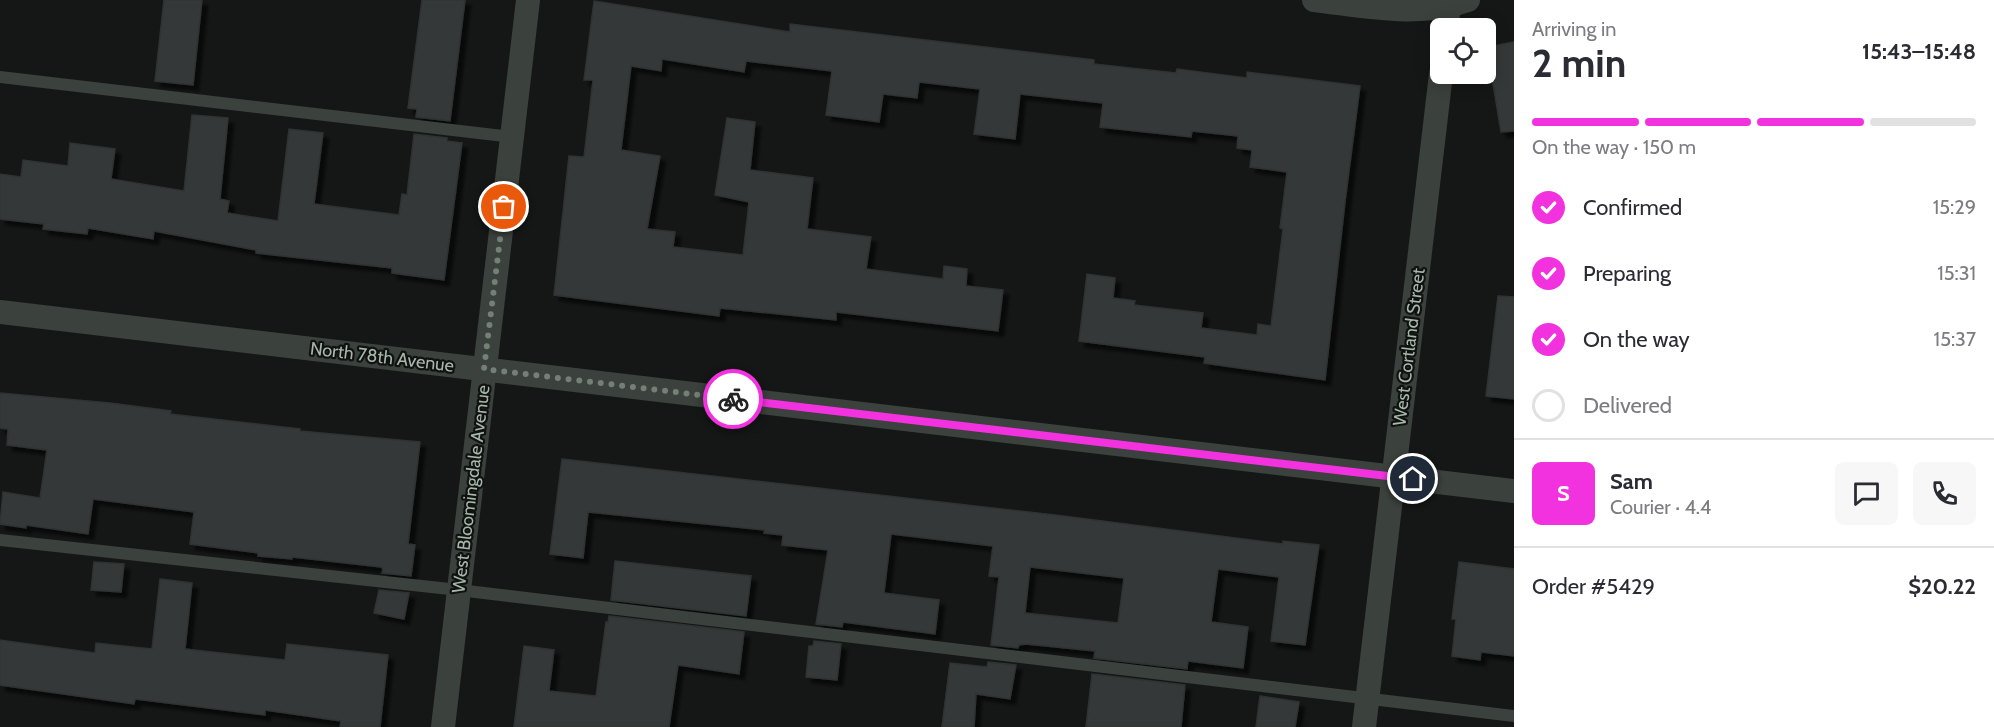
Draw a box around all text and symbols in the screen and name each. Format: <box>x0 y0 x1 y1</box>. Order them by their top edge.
text: Arriving in <box>1532 17 1616 41</box>
map controls <box>1430 18 1496 84</box>
button: locate <box>1430 18 1496 84</box>
text: 15:43–15:48 <box>1862 38 1976 65</box>
text: 2 min <box>1532 39 1626 87</box>
text: On the way · 150 m <box>1532 135 1696 159</box>
pin <box>478 181 529 232</box>
icon: bag <box>487 190 520 223</box>
icon: check <box>1532 191 1565 224</box>
text: Confirmed <box>1583 194 1682 221</box>
text: 15:29 <box>1933 195 1976 219</box>
icon: check <box>1532 257 1565 290</box>
text: Preparing <box>1583 260 1671 287</box>
text: 15:31 <box>1937 261 1976 285</box>
street label: West Cortland Street <box>1388 267 1430 427</box>
icon: check <box>1532 323 1565 356</box>
text: On the way <box>1583 326 1690 353</box>
text: 15:37 <box>1934 327 1976 351</box>
street label: North 78th Avenue <box>309 337 455 377</box>
courier <box>703 369 763 429</box>
icon: bike <box>717 383 750 416</box>
street label: West Bloomingdale Avenue <box>447 384 495 594</box>
text: Delivered <box>1583 392 1672 419</box>
pin <box>1387 453 1438 504</box>
icon: home <box>1396 462 1429 495</box>
button: chat <box>1835 462 1898 525</box>
button: phone <box>1913 462 1976 525</box>
text: Sam <box>1610 468 1653 495</box>
text: S <box>1557 480 1570 507</box>
text: Courier · 4.4 <box>1610 495 1711 519</box>
text: Order #5429 <box>1532 573 1655 600</box>
text: $20.22 <box>1908 573 1976 600</box>

